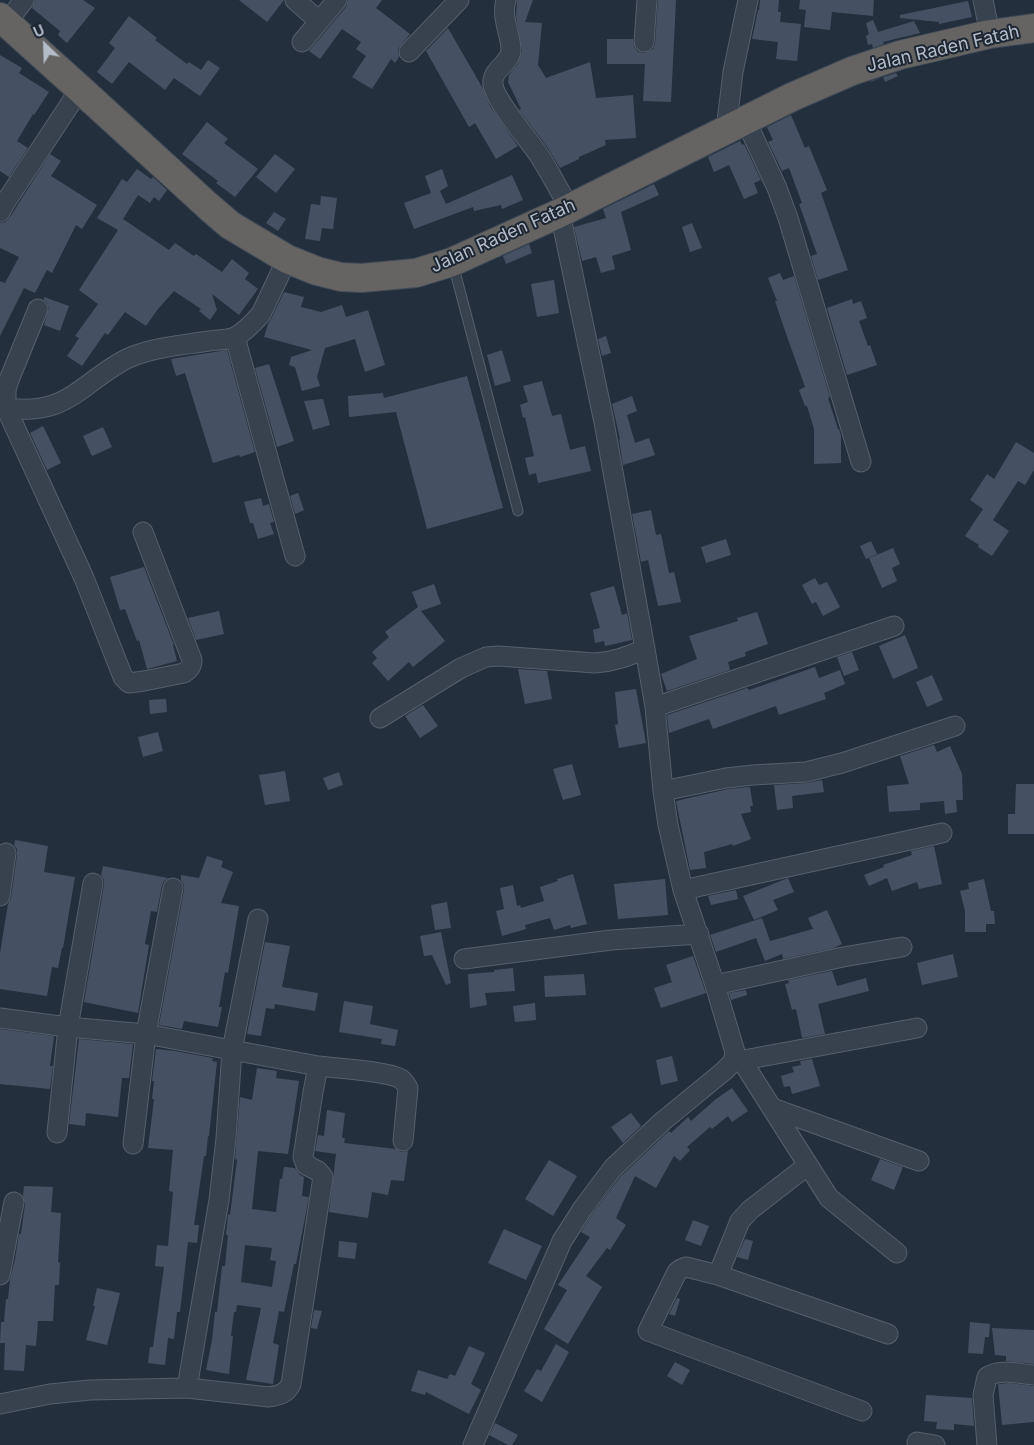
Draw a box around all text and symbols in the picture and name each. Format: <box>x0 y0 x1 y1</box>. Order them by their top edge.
north arrow <box>20 20 70 70</box>
text: U <box>31 21 47 41</box>
street label: Jalan Raden Fatah <box>864 21 1022 77</box>
street label: Jalan Raden Fatah <box>427 194 579 278</box>

